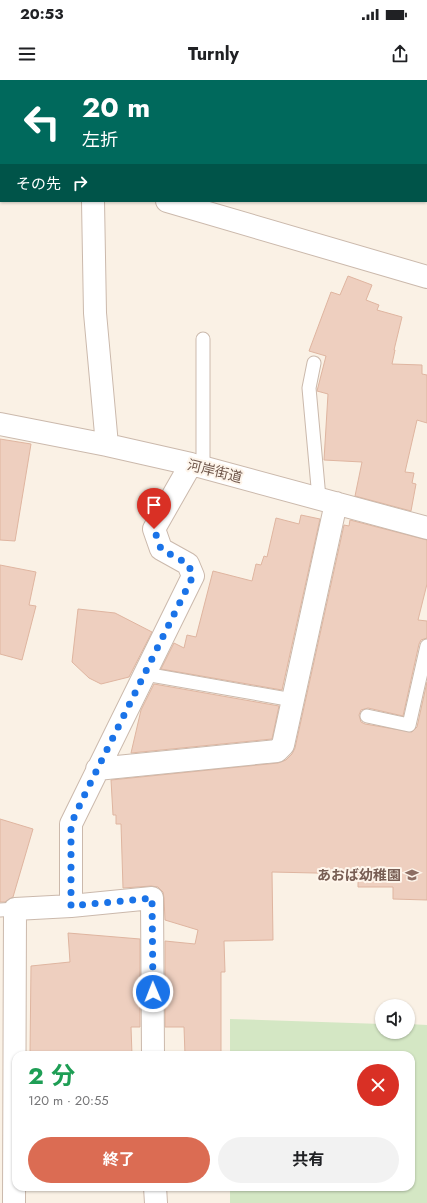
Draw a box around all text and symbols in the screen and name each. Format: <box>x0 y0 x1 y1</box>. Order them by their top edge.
text: 20:53 <box>20 3 64 25</box>
text: Turnly <box>188 41 239 67</box>
icon: menu <box>16 43 38 65</box>
icon: share <box>389 43 411 65</box>
text: 20 m <box>82 87 150 128</box>
icon: left <box>16 96 68 148</box>
text: 左折 <box>82 127 118 153</box>
icon: right <box>69 172 91 194</box>
text: その先 <box>16 173 61 195</box>
street label: 河岸街道 <box>185 455 245 487</box>
pin <box>137 488 171 529</box>
icon: arrive <box>143 494 165 516</box>
place label: あおば幼稚園 <box>317 865 401 885</box>
school or university icon: あおば幼稚園 <box>404 867 420 883</box>
position arrow <box>132 971 174 1013</box>
map controls <box>375 999 415 1039</box>
button: sound <box>375 999 415 1039</box>
text: 2 分 <box>28 1058 75 1093</box>
button: close <box>357 1064 399 1106</box>
text: 120 m · 20:55 <box>28 1091 109 1110</box>
button: 終了 <box>28 1137 210 1183</box>
button: 共有 <box>218 1137 399 1183</box>

